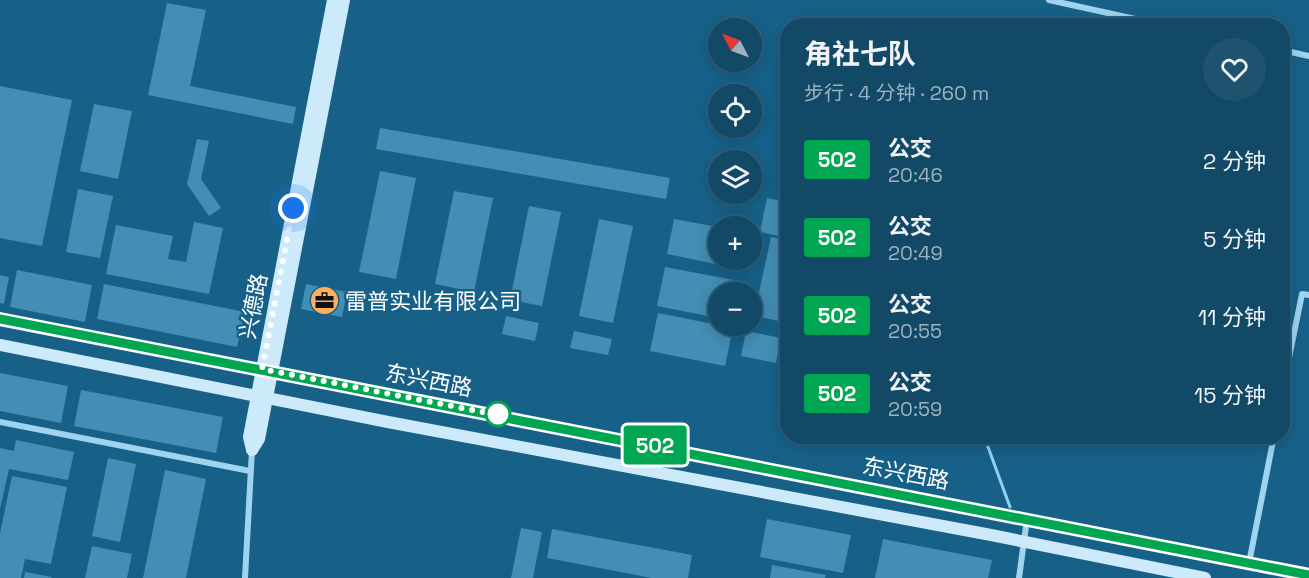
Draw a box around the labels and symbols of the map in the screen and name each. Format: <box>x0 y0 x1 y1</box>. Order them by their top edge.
north arrow <box>708 18 762 72</box>
your location <box>278 193 308 223</box>
street label: 兴德路 <box>233 271 273 341</box>
office icon: 雷普实业有限公司 <box>308 285 340 317</box>
place label: 雷普实业有限公司 <box>345 287 521 315</box>
street label: 东兴西路 <box>383 358 475 402</box>
unlabelled marker <box>485 401 511 427</box>
line badge: 502 <box>620 426 690 464</box>
street label: 东兴西路 <box>860 451 952 495</box>

